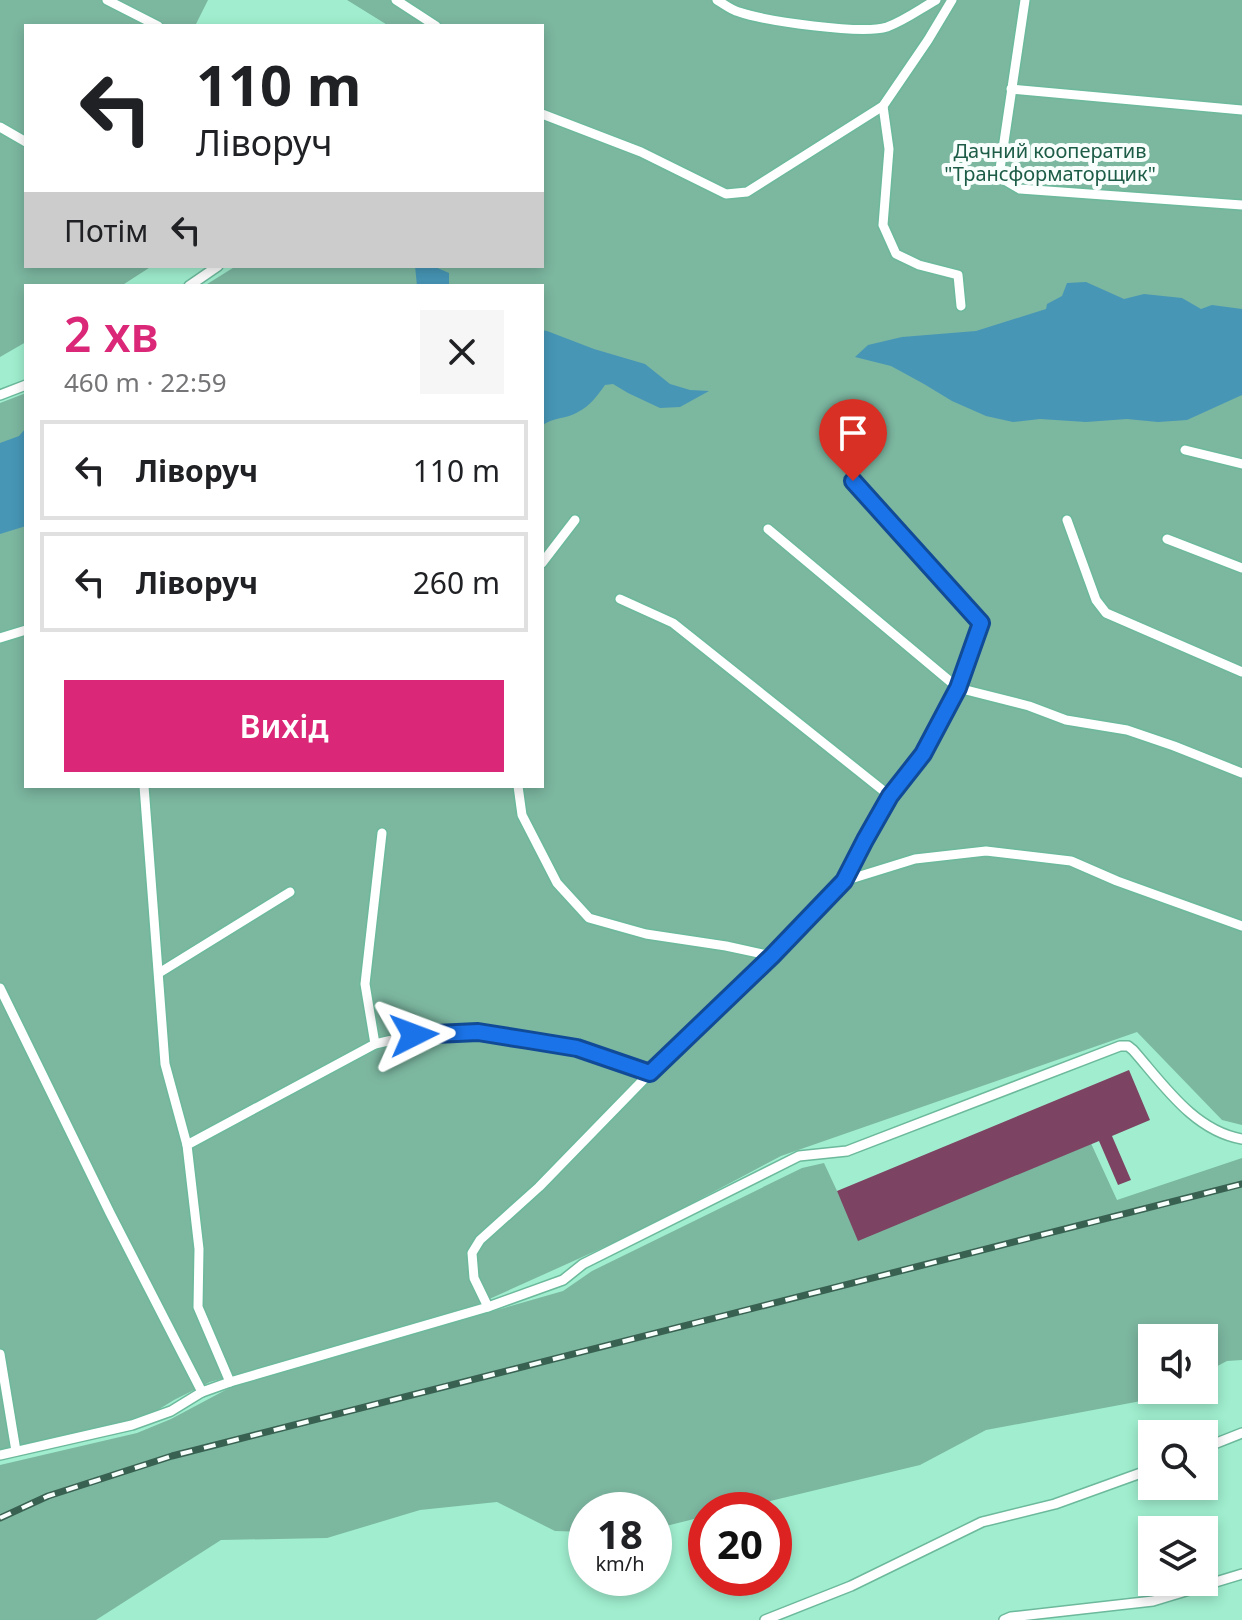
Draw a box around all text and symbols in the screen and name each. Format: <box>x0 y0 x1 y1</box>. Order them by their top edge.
text: 110 m <box>196 46 361 122</box>
icon: left <box>64 56 168 160</box>
text: Ліворуч <box>196 118 332 167</box>
park label: Дачний кооператив "Трансформаторщик" <box>944 137 1156 187</box>
icon: left <box>164 208 208 252</box>
text: Потім <box>64 210 148 251</box>
text: 2 хв <box>64 301 158 366</box>
button: close <box>420 310 504 394</box>
text: 460 m · 22:59 <box>64 364 227 400</box>
pin <box>819 399 887 481</box>
icon: arrive <box>831 411 875 455</box>
icon: left <box>68 448 112 492</box>
text: Ліворуч <box>136 450 258 491</box>
text: 110 m <box>413 450 500 491</box>
icon: left <box>68 560 112 604</box>
text: Ліворуч <box>136 562 258 603</box>
text: 260 m <box>413 562 500 603</box>
button: Вихід <box>64 680 504 772</box>
position arrow <box>372 993 456 1077</box>
map controls <box>1138 1324 1218 1596</box>
button: sound <box>1138 1324 1218 1404</box>
button: search <box>1138 1420 1218 1500</box>
speed limit sign: 20 <box>688 1492 792 1596</box>
text: 18 <box>597 1506 643 1561</box>
button: layers <box>1138 1516 1218 1596</box>
text: km/h <box>595 1550 645 1577</box>

